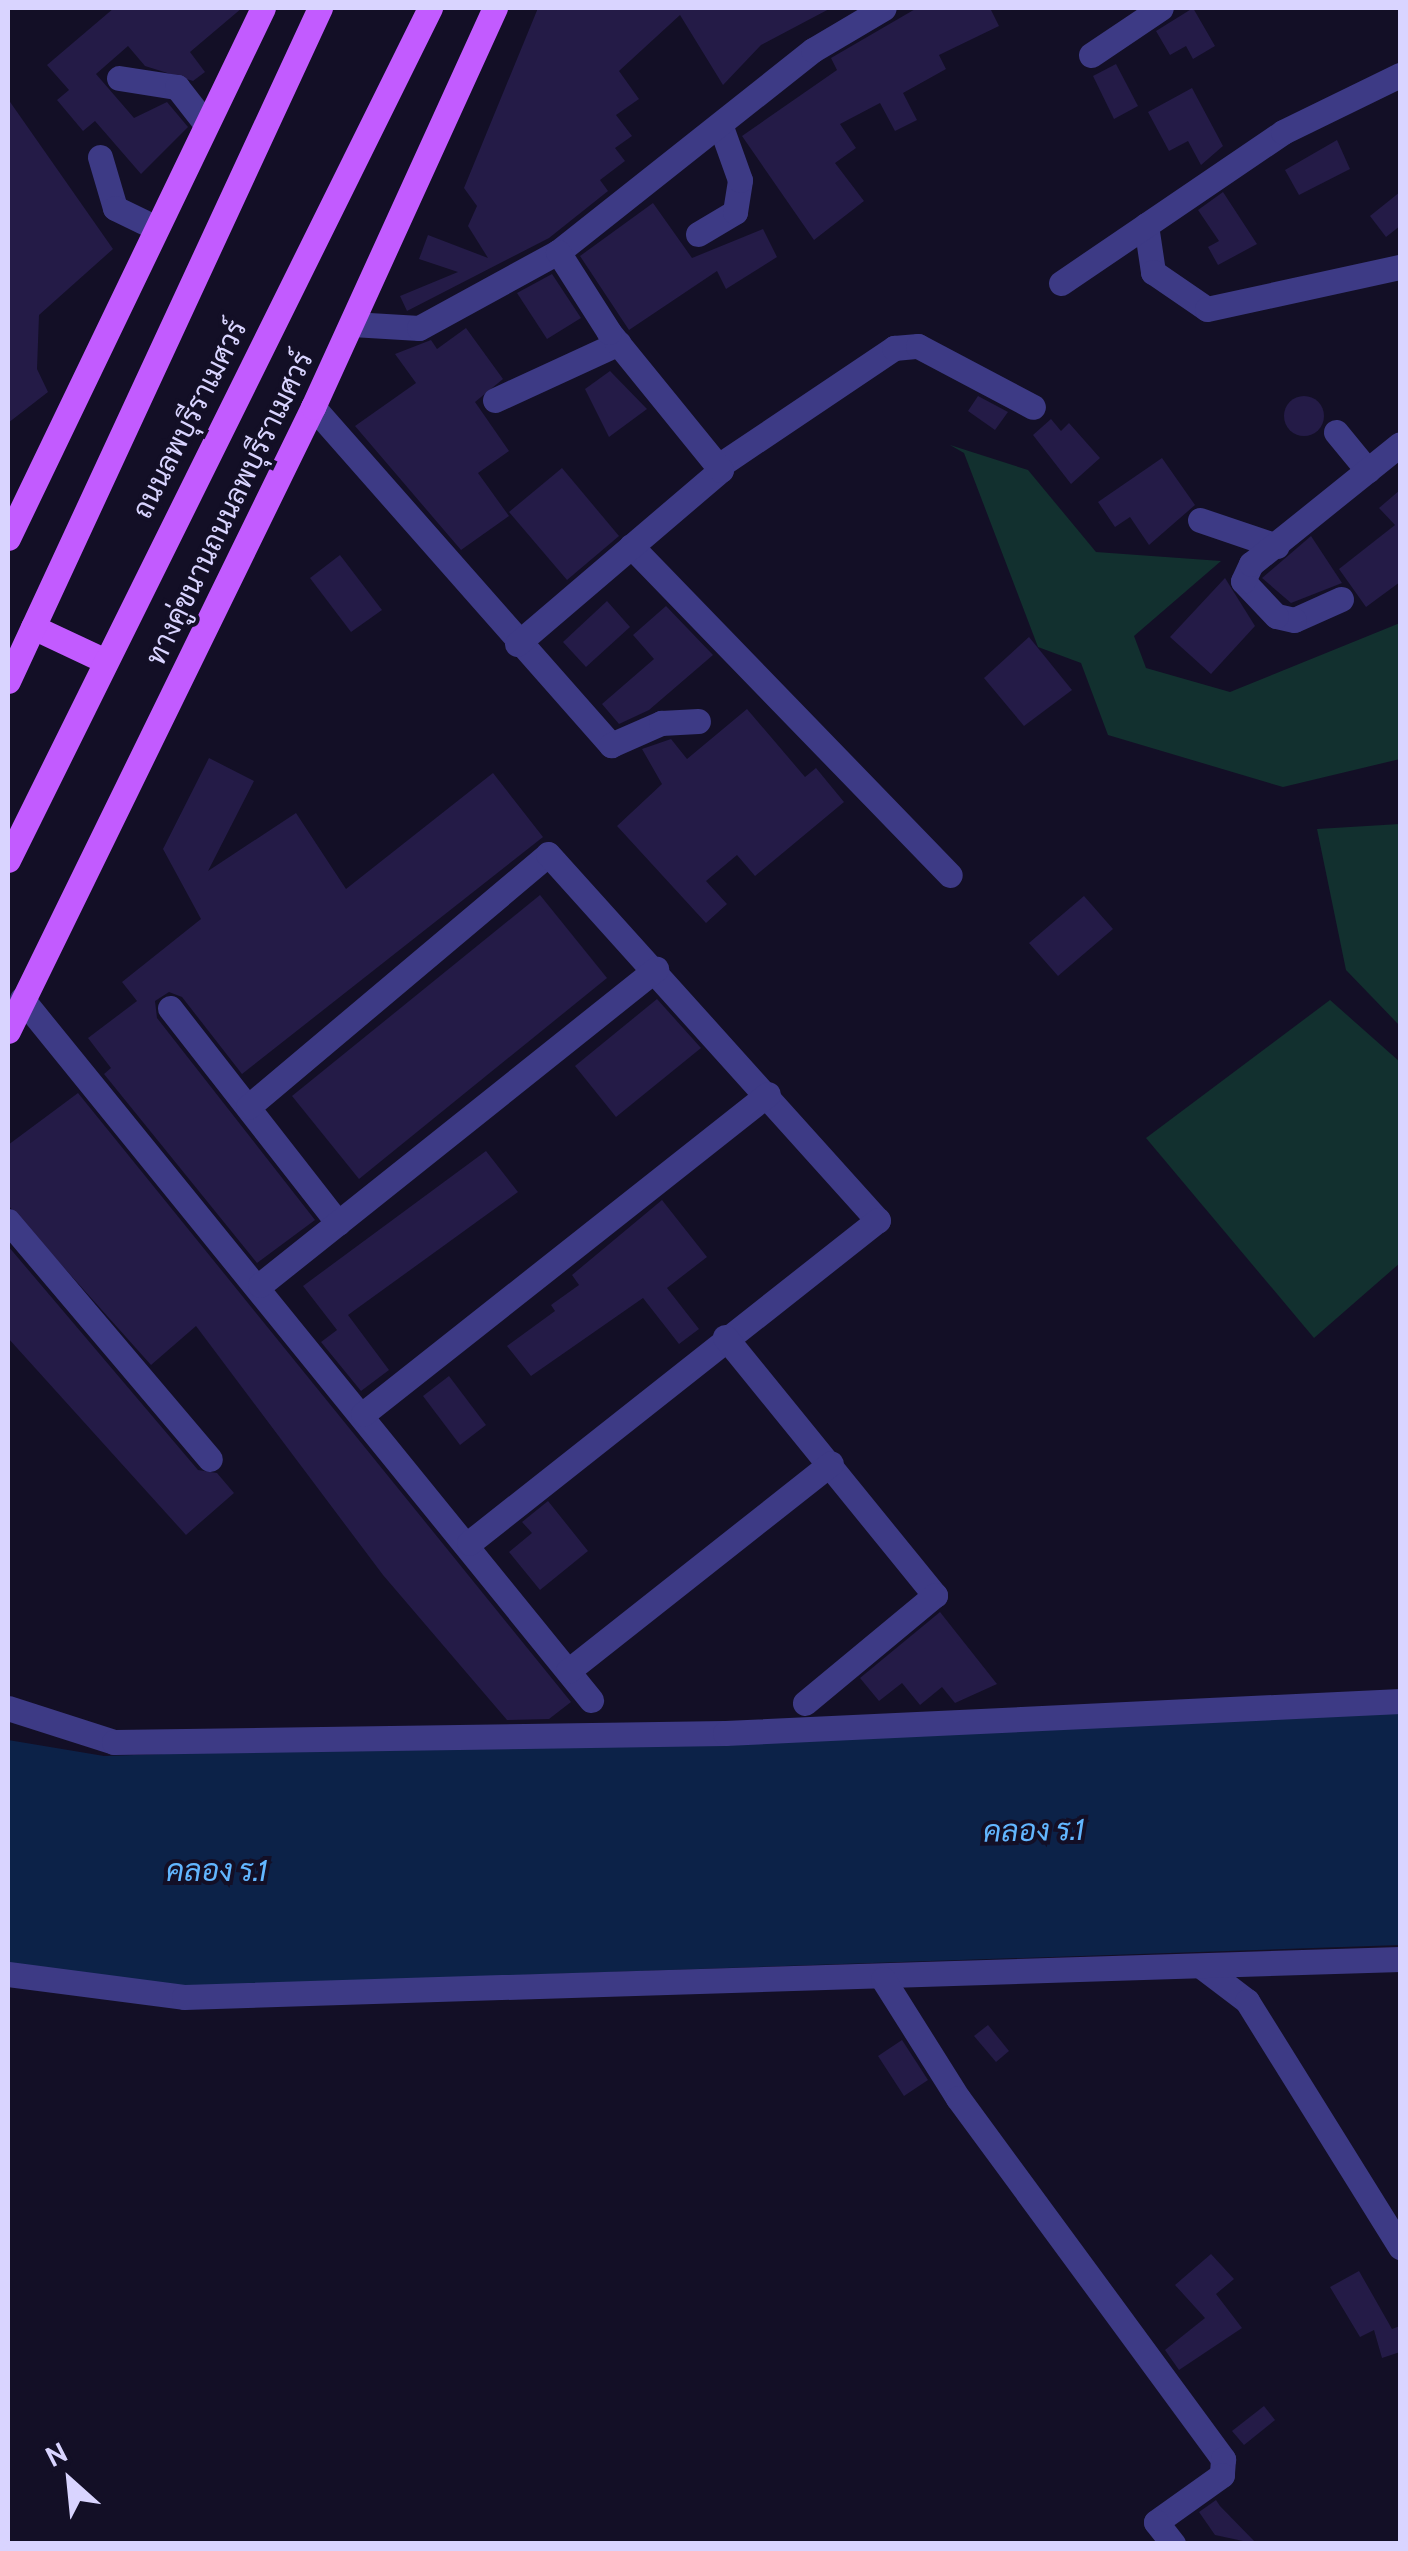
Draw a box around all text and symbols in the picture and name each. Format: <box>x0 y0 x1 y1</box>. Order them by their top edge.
street label: ถนนลพบุรีราเมศวร์ <box>125 314 253 524</box>
street label: ทางคู่ขนานถนนลพบุรีราเมศวร์ <box>138 346 320 670</box>
water label: คลอง ร.1 <box>983 1812 1085 1850</box>
water label: คลอง ร.1 <box>166 1853 268 1889</box>
north arrow <box>20 2431 120 2531</box>
text: N <box>40 2435 73 2474</box>

